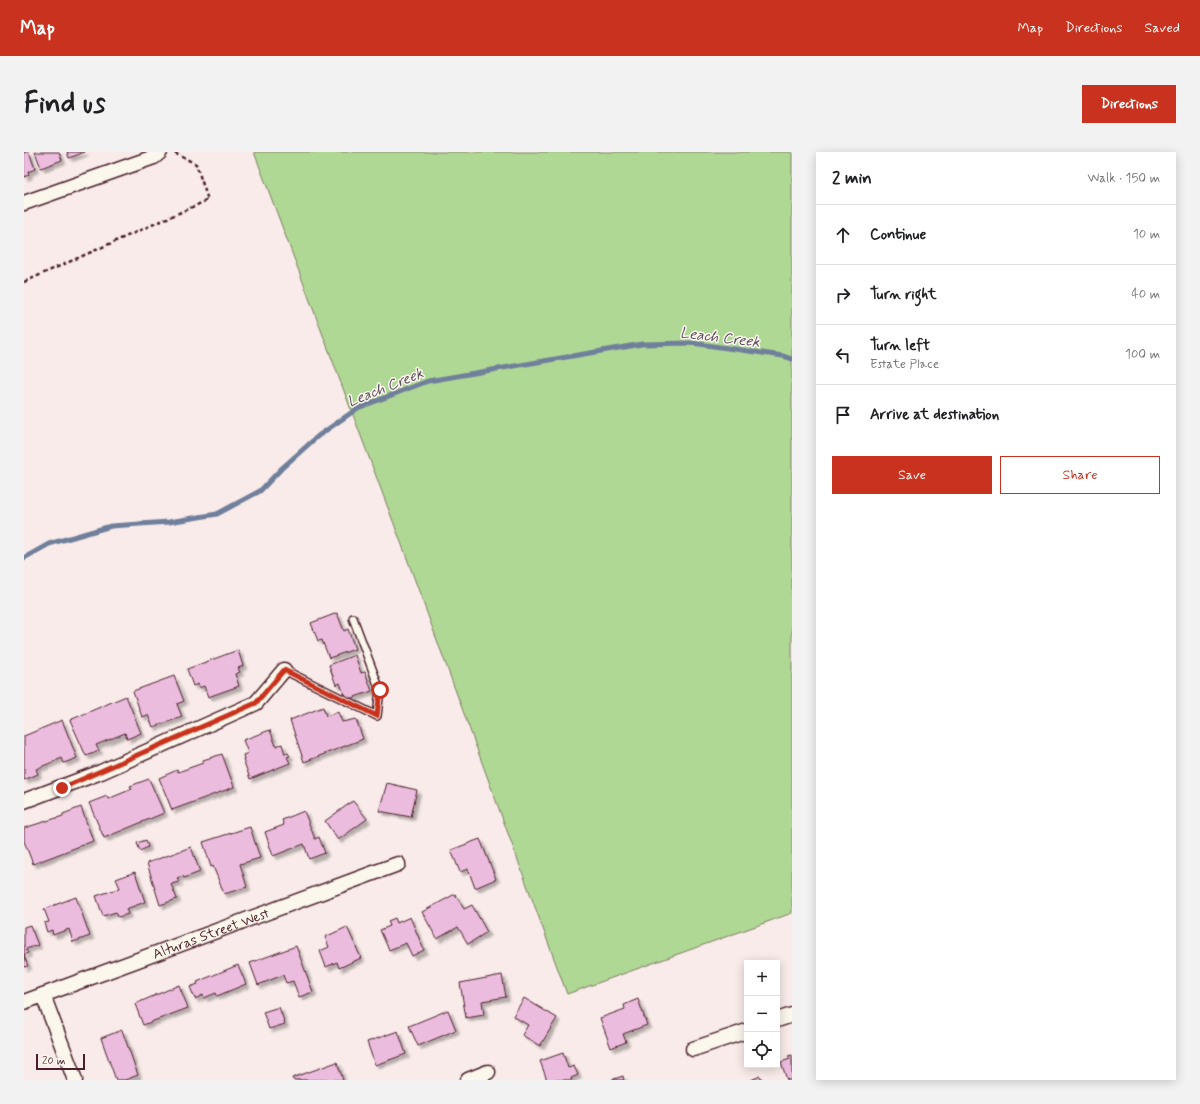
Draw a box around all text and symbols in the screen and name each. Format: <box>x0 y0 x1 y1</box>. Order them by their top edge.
text: Map <box>20 16 55 41</box>
text: Map <box>1017 19 1043 37</box>
text: Directions <box>1065 19 1123 37</box>
text: Saved <box>1145 19 1180 37</box>
button: Directions <box>1082 85 1176 123</box>
text: Find us <box>24 86 105 123</box>
text: 2 min <box>832 167 872 189</box>
text: Walk · 150 m <box>1087 170 1160 187</box>
icon: ahead <box>832 224 854 246</box>
text: Continue <box>870 225 926 245</box>
text: 10 m <box>1133 226 1160 243</box>
icon: right <box>832 284 854 306</box>
text: Turn right <box>870 285 937 305</box>
text: 40 m <box>1131 286 1160 303</box>
water label: Leach Creek <box>679 323 761 353</box>
text: Turn left <box>870 336 930 356</box>
icon: left <box>832 344 854 366</box>
text: 100 m <box>1125 346 1160 363</box>
text: Estate Place <box>870 356 939 373</box>
water label: Leach Creek <box>344 363 427 412</box>
icon: arrive <box>832 404 854 426</box>
text: Arrive at destination <box>870 405 999 425</box>
button: Save <box>832 456 992 494</box>
button: Share <box>1000 456 1160 494</box>
route start <box>371 681 389 699</box>
route end <box>53 779 71 797</box>
street label: Alturas Street West <box>150 904 272 964</box>
map controls <box>744 960 780 1068</box>
button: + <box>744 960 780 996</box>
button: − <box>744 996 780 1032</box>
button: locate <box>744 1032 780 1068</box>
scale bar <box>36 1052 85 1071</box>
text: 20 m <box>42 1054 65 1068</box>

